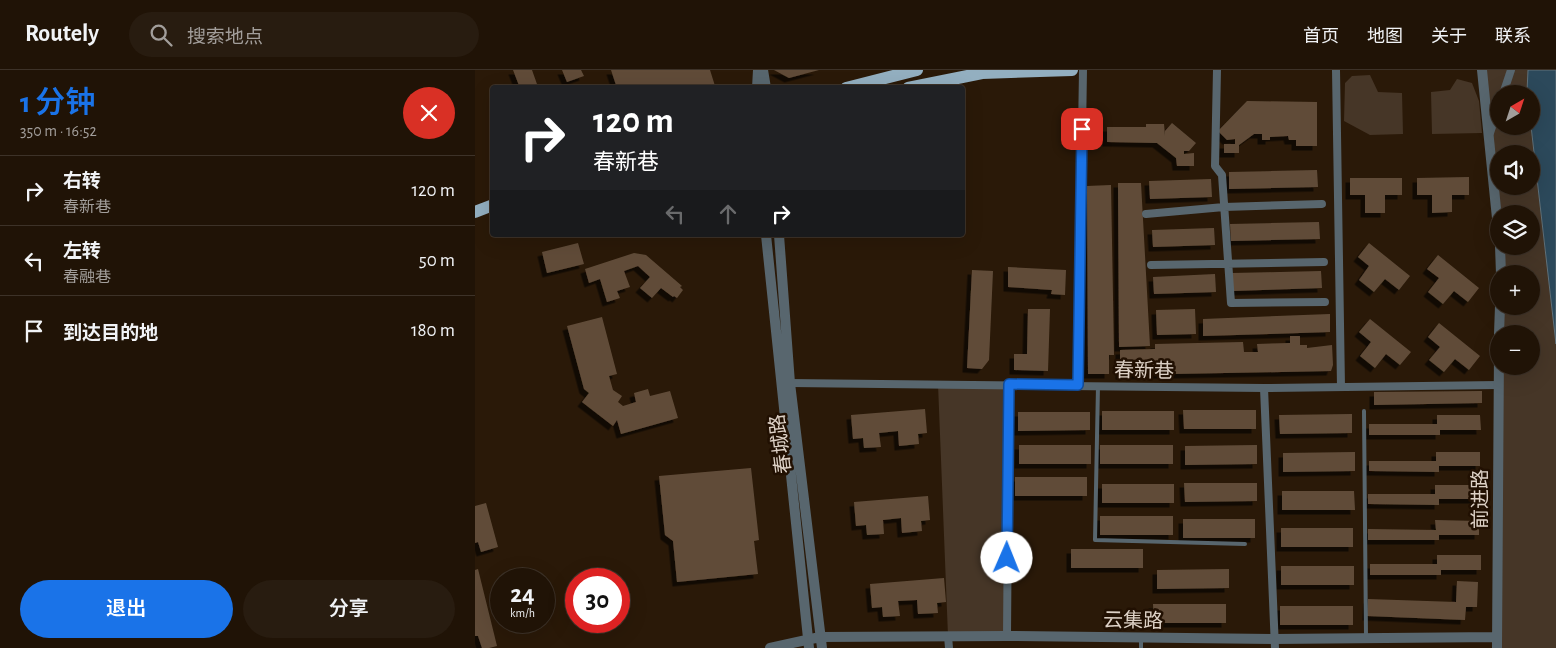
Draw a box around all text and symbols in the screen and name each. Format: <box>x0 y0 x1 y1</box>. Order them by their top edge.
search box <box>129 12 479 57</box>
icon: search <box>147 21 175 49</box>
text: Routely <box>25 22 99 46</box>
text: 搜索地点 <box>187 28 263 47</box>
text: 首页 <box>1303 28 1339 46</box>
text: 地图 <box>1367 28 1403 46</box>
text: 关于 <box>1431 28 1467 46</box>
text: 联系 <box>1495 28 1531 46</box>
north arrow <box>1490 85 1540 135</box>
map controls <box>1490 85 1540 375</box>
button: close <box>403 87 455 139</box>
text: 1 分钟 <box>20 88 95 118</box>
text: 120 m <box>593 104 674 139</box>
icon: right <box>510 105 575 170</box>
pin <box>1061 108 1103 150</box>
icon: arrive <box>1068 115 1096 143</box>
text: 350 m · 16:52 <box>20 123 97 139</box>
button: sound <box>1490 145 1540 195</box>
text: 春新巷 <box>593 151 659 173</box>
text: 右转 <box>63 172 101 191</box>
icon: right <box>20 177 48 205</box>
text: 120 m <box>411 181 455 200</box>
text: 春新巷 <box>63 199 111 215</box>
icon: left <box>661 200 689 228</box>
icon: ahead <box>714 200 742 228</box>
icon: right <box>767 200 795 228</box>
button: layers <box>1490 205 1540 255</box>
text: 左转 <box>63 242 101 261</box>
icon: left <box>20 247 48 275</box>
text: 50 m <box>419 251 455 270</box>
button: + <box>1490 265 1540 315</box>
text: 春融巷 <box>63 269 111 285</box>
icon: arrive <box>20 317 48 345</box>
text: 180 m <box>411 321 455 340</box>
text: 到达目的地 <box>63 324 158 343</box>
button: − <box>1490 325 1540 375</box>
street label: 春新巷 <box>1114 358 1174 382</box>
street label: 春城路 <box>765 413 795 475</box>
street label: 前进路 <box>1470 469 1491 529</box>
position arrow <box>980 531 1032 583</box>
speed limit sign: 30 <box>565 568 630 633</box>
button: 退出 <box>20 580 233 638</box>
button: 分享 <box>243 580 455 638</box>
text: 24 <box>510 582 535 607</box>
text: km/h <box>510 607 535 619</box>
street label: 云集路 <box>1103 609 1163 632</box>

